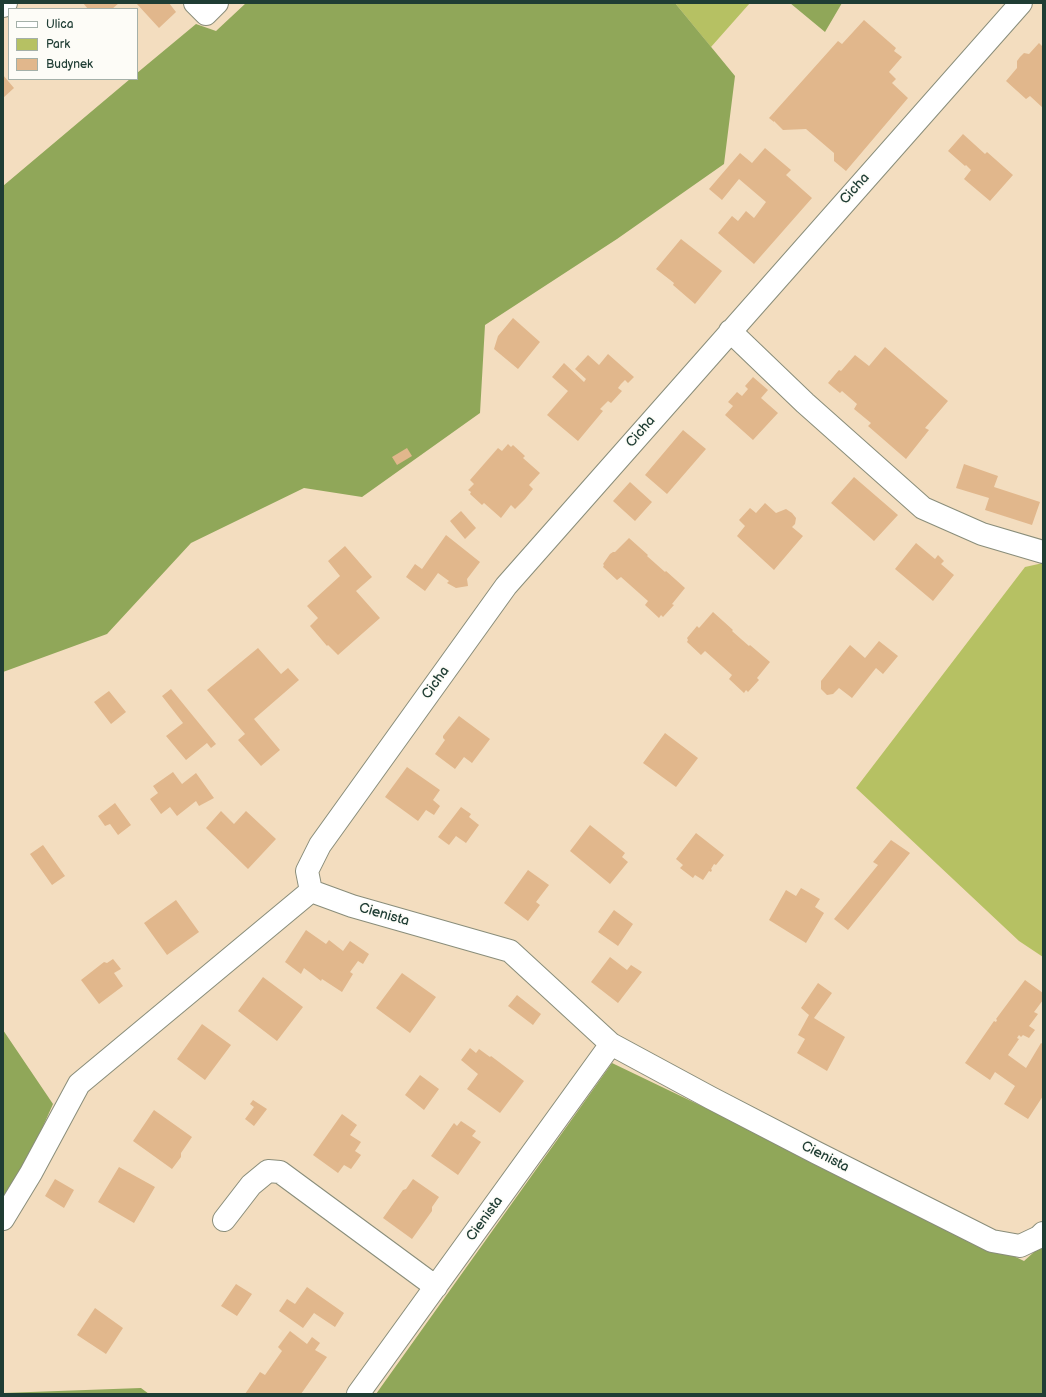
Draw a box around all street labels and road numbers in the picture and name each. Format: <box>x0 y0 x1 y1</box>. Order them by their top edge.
street label: Cicha <box>837 170 873 208</box>
street label: Cicha <box>623 413 659 451</box>
street label: Cicha <box>419 663 453 703</box>
street label: Cienista <box>357 900 411 930</box>
street label: Cienista <box>798 1138 852 1176</box>
street label: Cienista <box>463 1193 507 1245</box>

